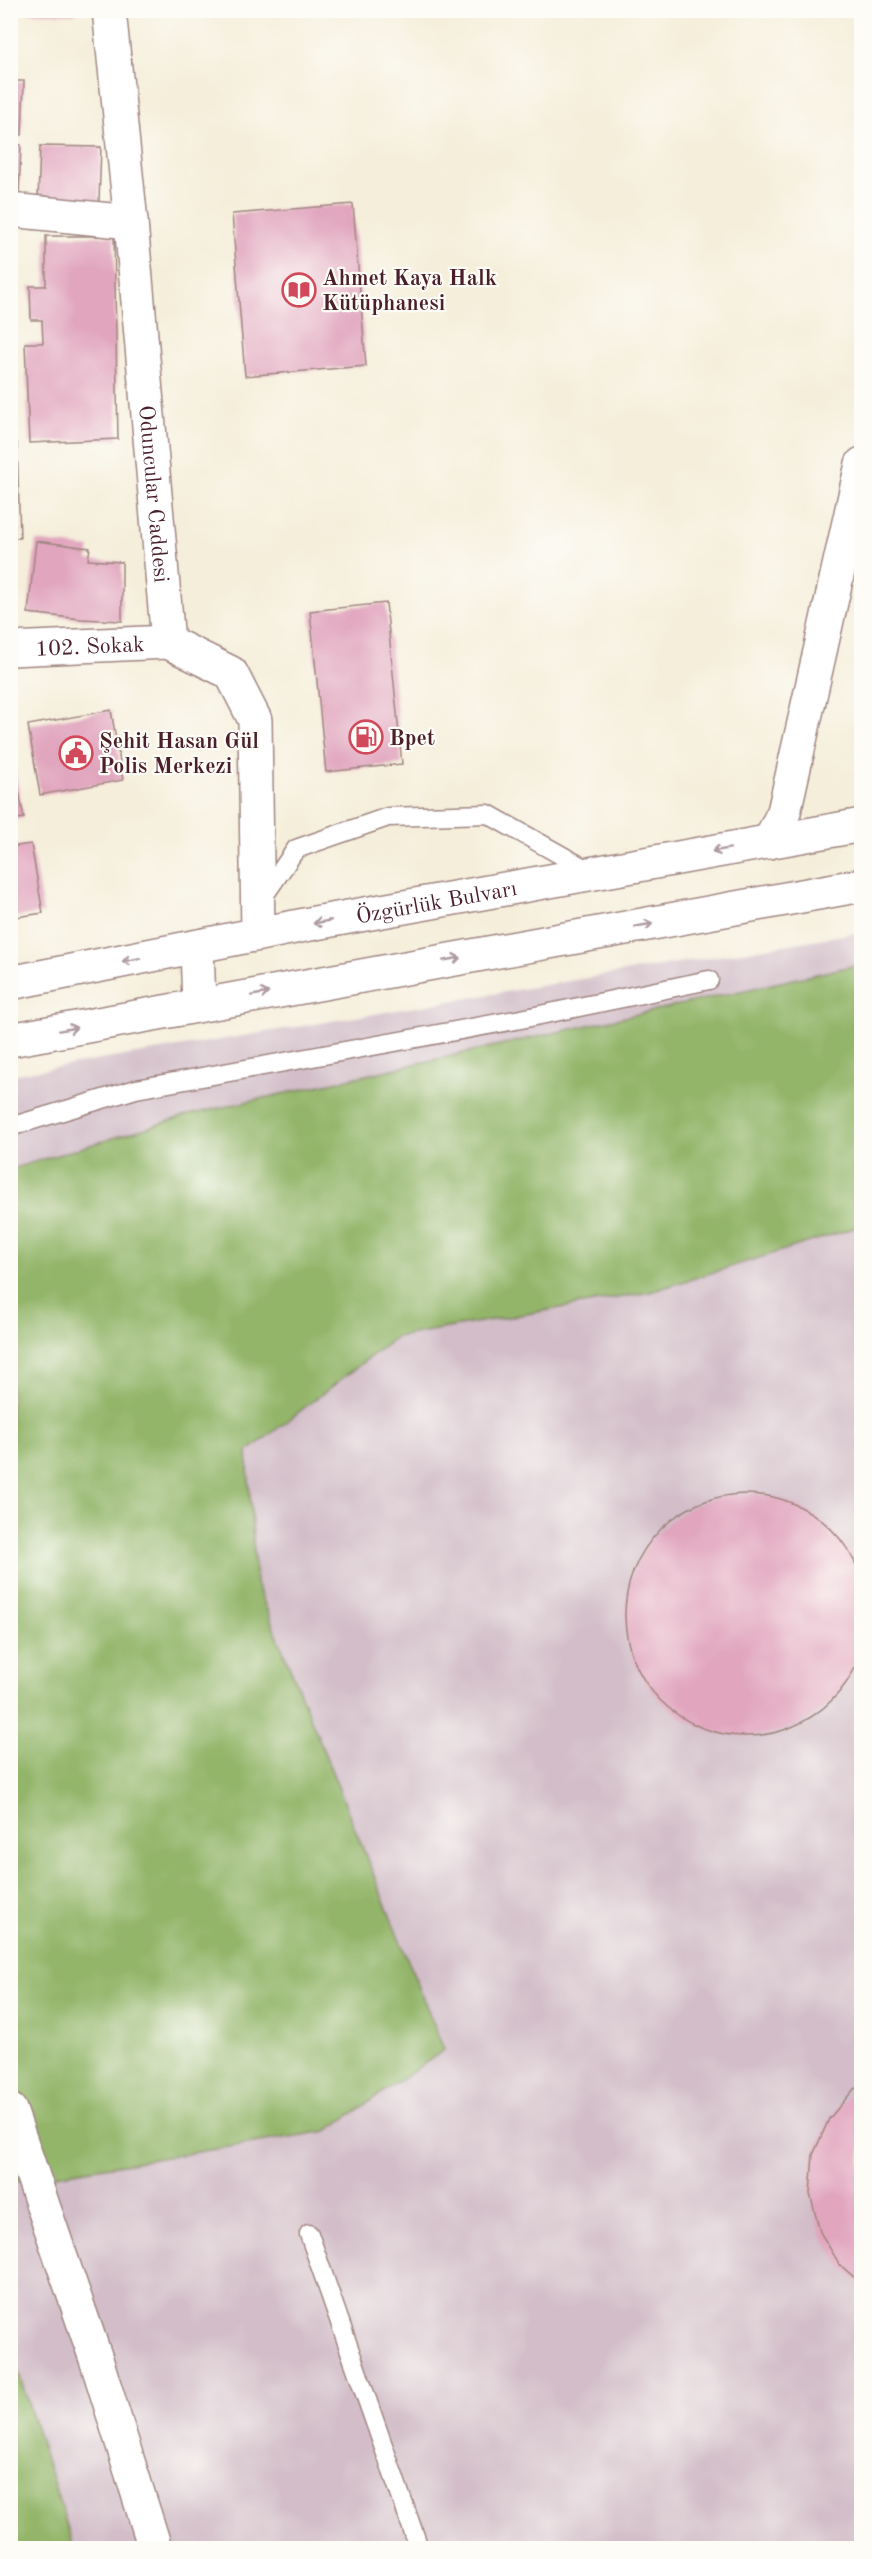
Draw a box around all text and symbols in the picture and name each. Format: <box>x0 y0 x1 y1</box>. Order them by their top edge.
place label: Ahmet Kaya Halk Kütüphanesi <box>322 268 497 315</box>
library icon: Ahmet Kaya Halk Kütüphanesi <box>281 272 317 308</box>
street label: Oduncular Caddesi <box>134 404 172 584</box>
street label: 102. Sokak <box>35 634 145 661</box>
fuel station icon: Bpet <box>348 719 384 755</box>
place label: Bpet <box>389 728 435 750</box>
place label: Şehit Hasan Gül Polis Merkezi <box>99 731 259 778</box>
public building icon: Şehit Hasan Gül Polis Merkezi <box>58 735 94 771</box>
one-way arrow <box>712 845 732 856</box>
street label: Özgürlük Bulvarı <box>354 878 519 928</box>
one-way arrow <box>313 916 333 927</box>
one-way arrow <box>633 919 653 930</box>
one-way arrow <box>441 954 461 965</box>
one-way arrow <box>122 955 142 966</box>
one-way arrow <box>250 988 269 999</box>
one-way arrow <box>58 1023 77 1034</box>

